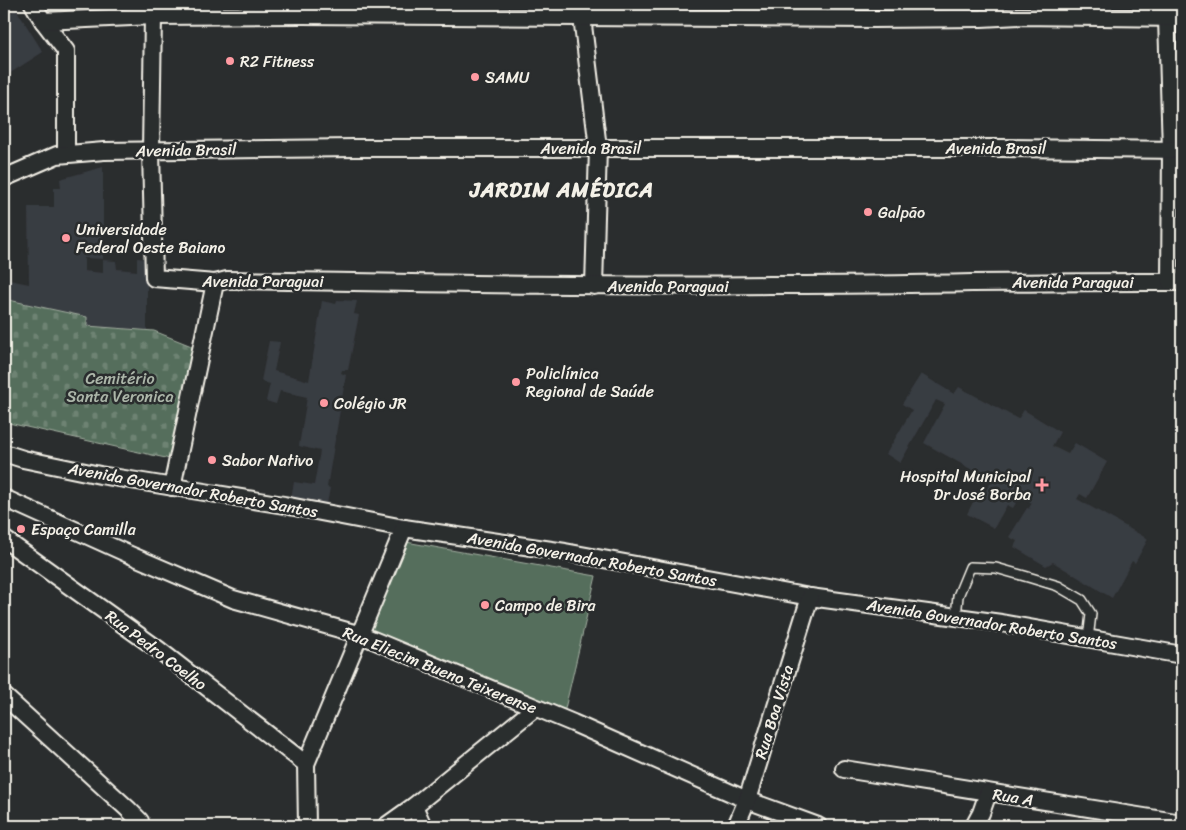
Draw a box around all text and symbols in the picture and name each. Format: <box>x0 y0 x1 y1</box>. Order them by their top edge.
place label: R2 Fitness <box>240 47 315 76</box>
marker: R2 Fitness <box>224 55 236 67</box>
place label: SAMU <box>485 63 530 92</box>
marker: SAMU <box>469 71 481 83</box>
street label: Avenida Brasil <box>540 134 642 163</box>
street label: Avenida Brasil <box>945 134 1047 163</box>
street label: Avenida Brasil <box>134 135 237 165</box>
district label: JARDIM AMÉDICA <box>469 171 654 209</box>
place label: Galpão <box>878 198 925 227</box>
marker: Galpão <box>862 206 874 218</box>
place label: Universidade Federal Oeste Baiano <box>76 215 225 262</box>
marker: Universidade Federal Oeste Baiano <box>60 232 72 244</box>
street label: Avenida Paraguai <box>201 267 324 296</box>
street label: Avenida Paraguai <box>1011 268 1134 297</box>
street label: Avenida Paraguai <box>606 272 729 301</box>
place label: Policlínica Regional de Saúde <box>526 359 654 406</box>
park label: Cemitério Santa Veronica <box>67 364 173 411</box>
marker: Policlínica Regional de Saúde <box>510 376 522 388</box>
place label: Colégio JR <box>334 389 407 418</box>
marker: Colégio JR <box>318 397 330 409</box>
place label: Sabor Nativo <box>222 446 313 475</box>
street label: Avenida Governador Roberto Santos <box>65 454 321 526</box>
marker: Sabor Nativo <box>206 454 218 466</box>
place label: Hospital Municipal Dr José Borba <box>900 462 1031 509</box>
marker: Hospital Municipal Dr José Borba <box>1035 478 1049 492</box>
place label: Espaço Camilla <box>31 515 137 544</box>
marker: Espaço Camilla <box>15 523 27 535</box>
street label: Avenida Governador Roberto Santos <box>464 523 720 595</box>
street label: Avenida Governador Roberto Santos <box>864 590 1120 658</box>
place label: Campo de Bira <box>495 591 596 620</box>
marker: Campo de Bira <box>479 599 491 611</box>
street label: Rua Pedro Coelho <box>99 602 213 698</box>
street label: Rua Eliecim Bueno Teixerense <box>338 618 542 722</box>
street label: Rua Boa Vista <box>746 661 802 763</box>
street label: Rua A <box>990 779 1036 815</box>

